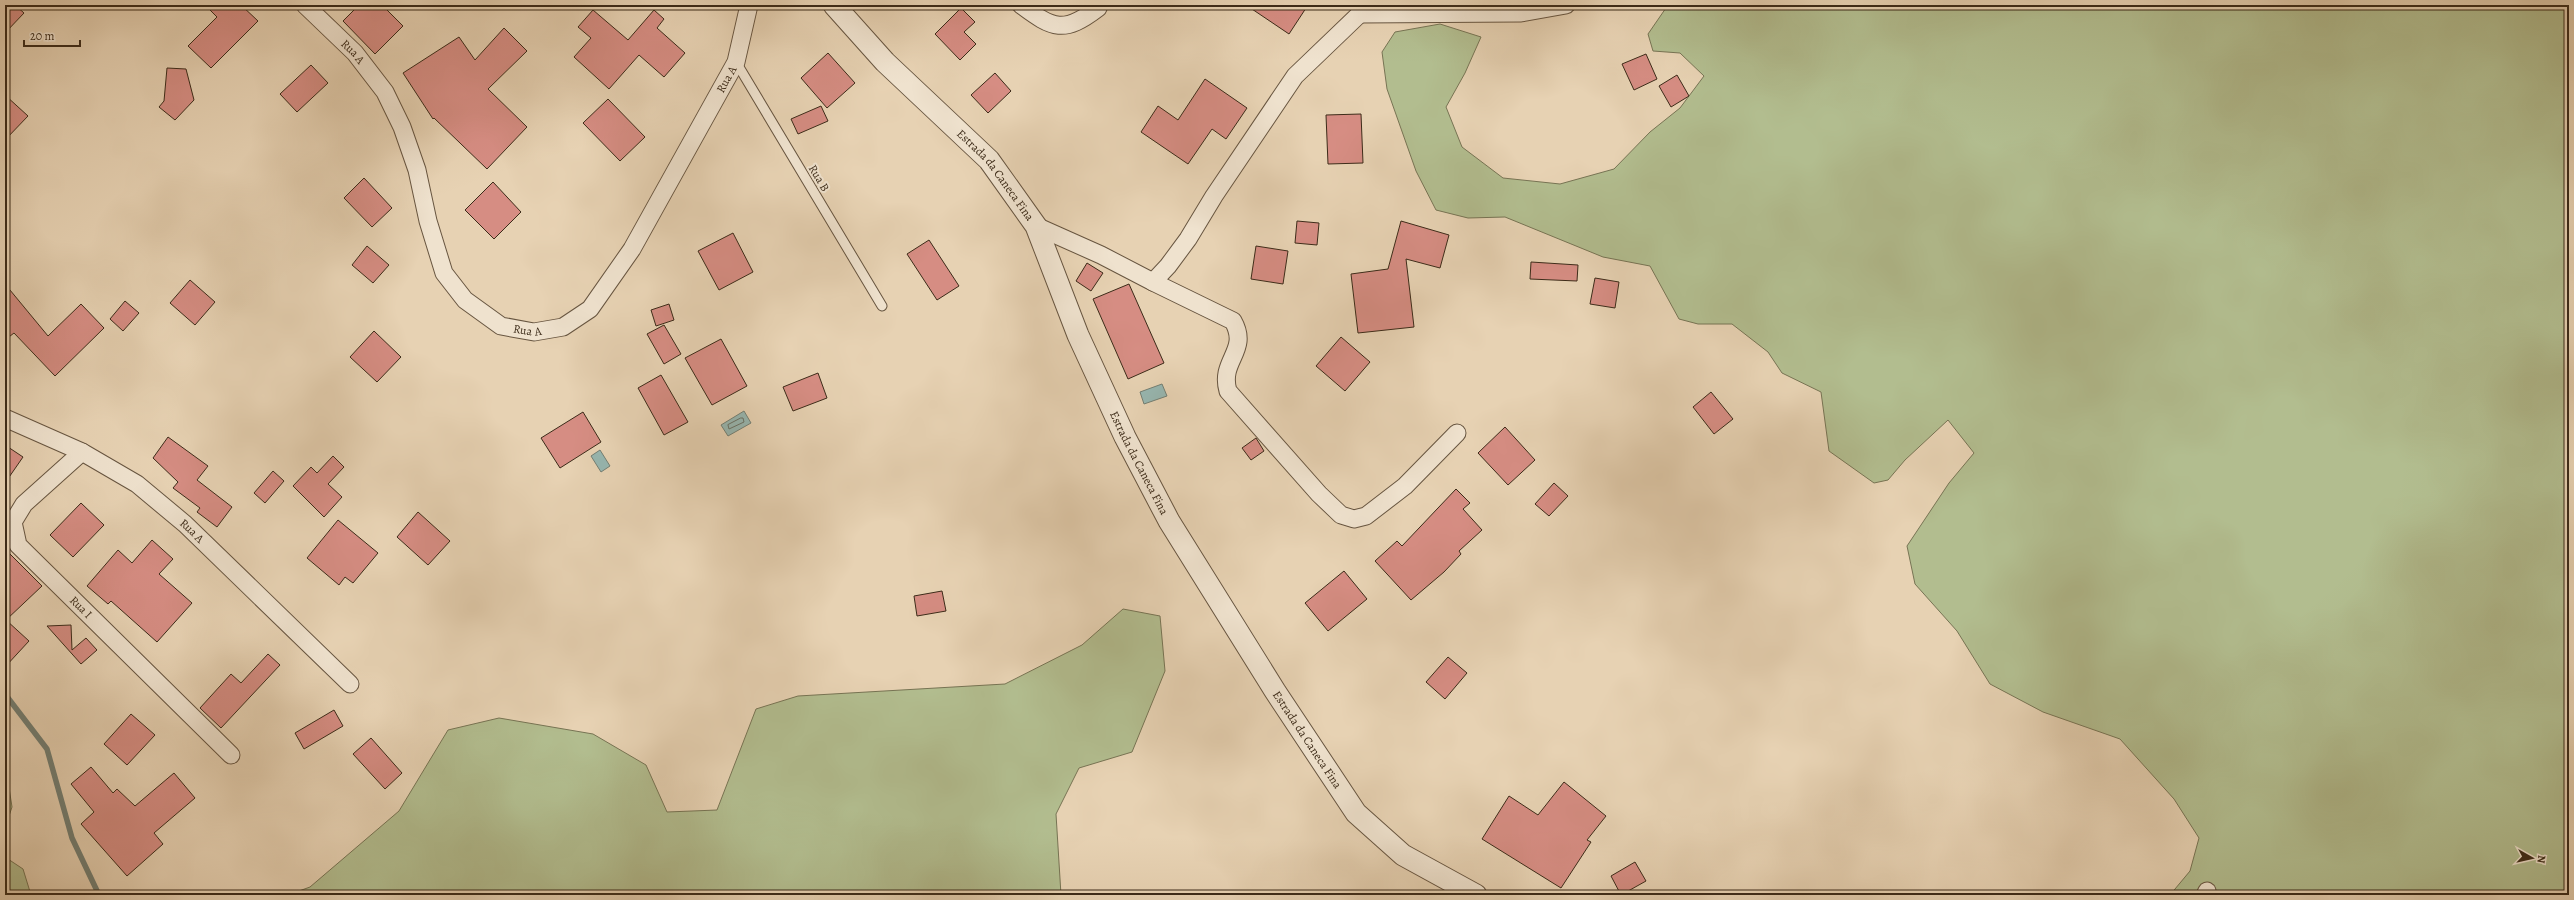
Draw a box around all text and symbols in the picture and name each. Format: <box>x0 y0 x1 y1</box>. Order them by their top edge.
scale bar <box>24 22 80 48</box>
text: 20 m <box>30 28 54 44</box>
street label: Rua A <box>338 36 369 68</box>
street label: Rua A <box>712 62 741 96</box>
street label: Estrada da Caneca Fina <box>953 126 1038 224</box>
street label: Rua B <box>805 162 833 194</box>
street label: Rua A <box>512 320 544 340</box>
street label: Estrada da Caneca Fina <box>1106 408 1172 518</box>
street label: Rua A <box>176 515 208 547</box>
street label: Rua I <box>66 592 96 622</box>
street label: Estrada da Caneca Fina <box>1269 688 1346 792</box>
north arrow <box>2512 838 2552 878</box>
text: N <box>2533 854 2549 864</box>

